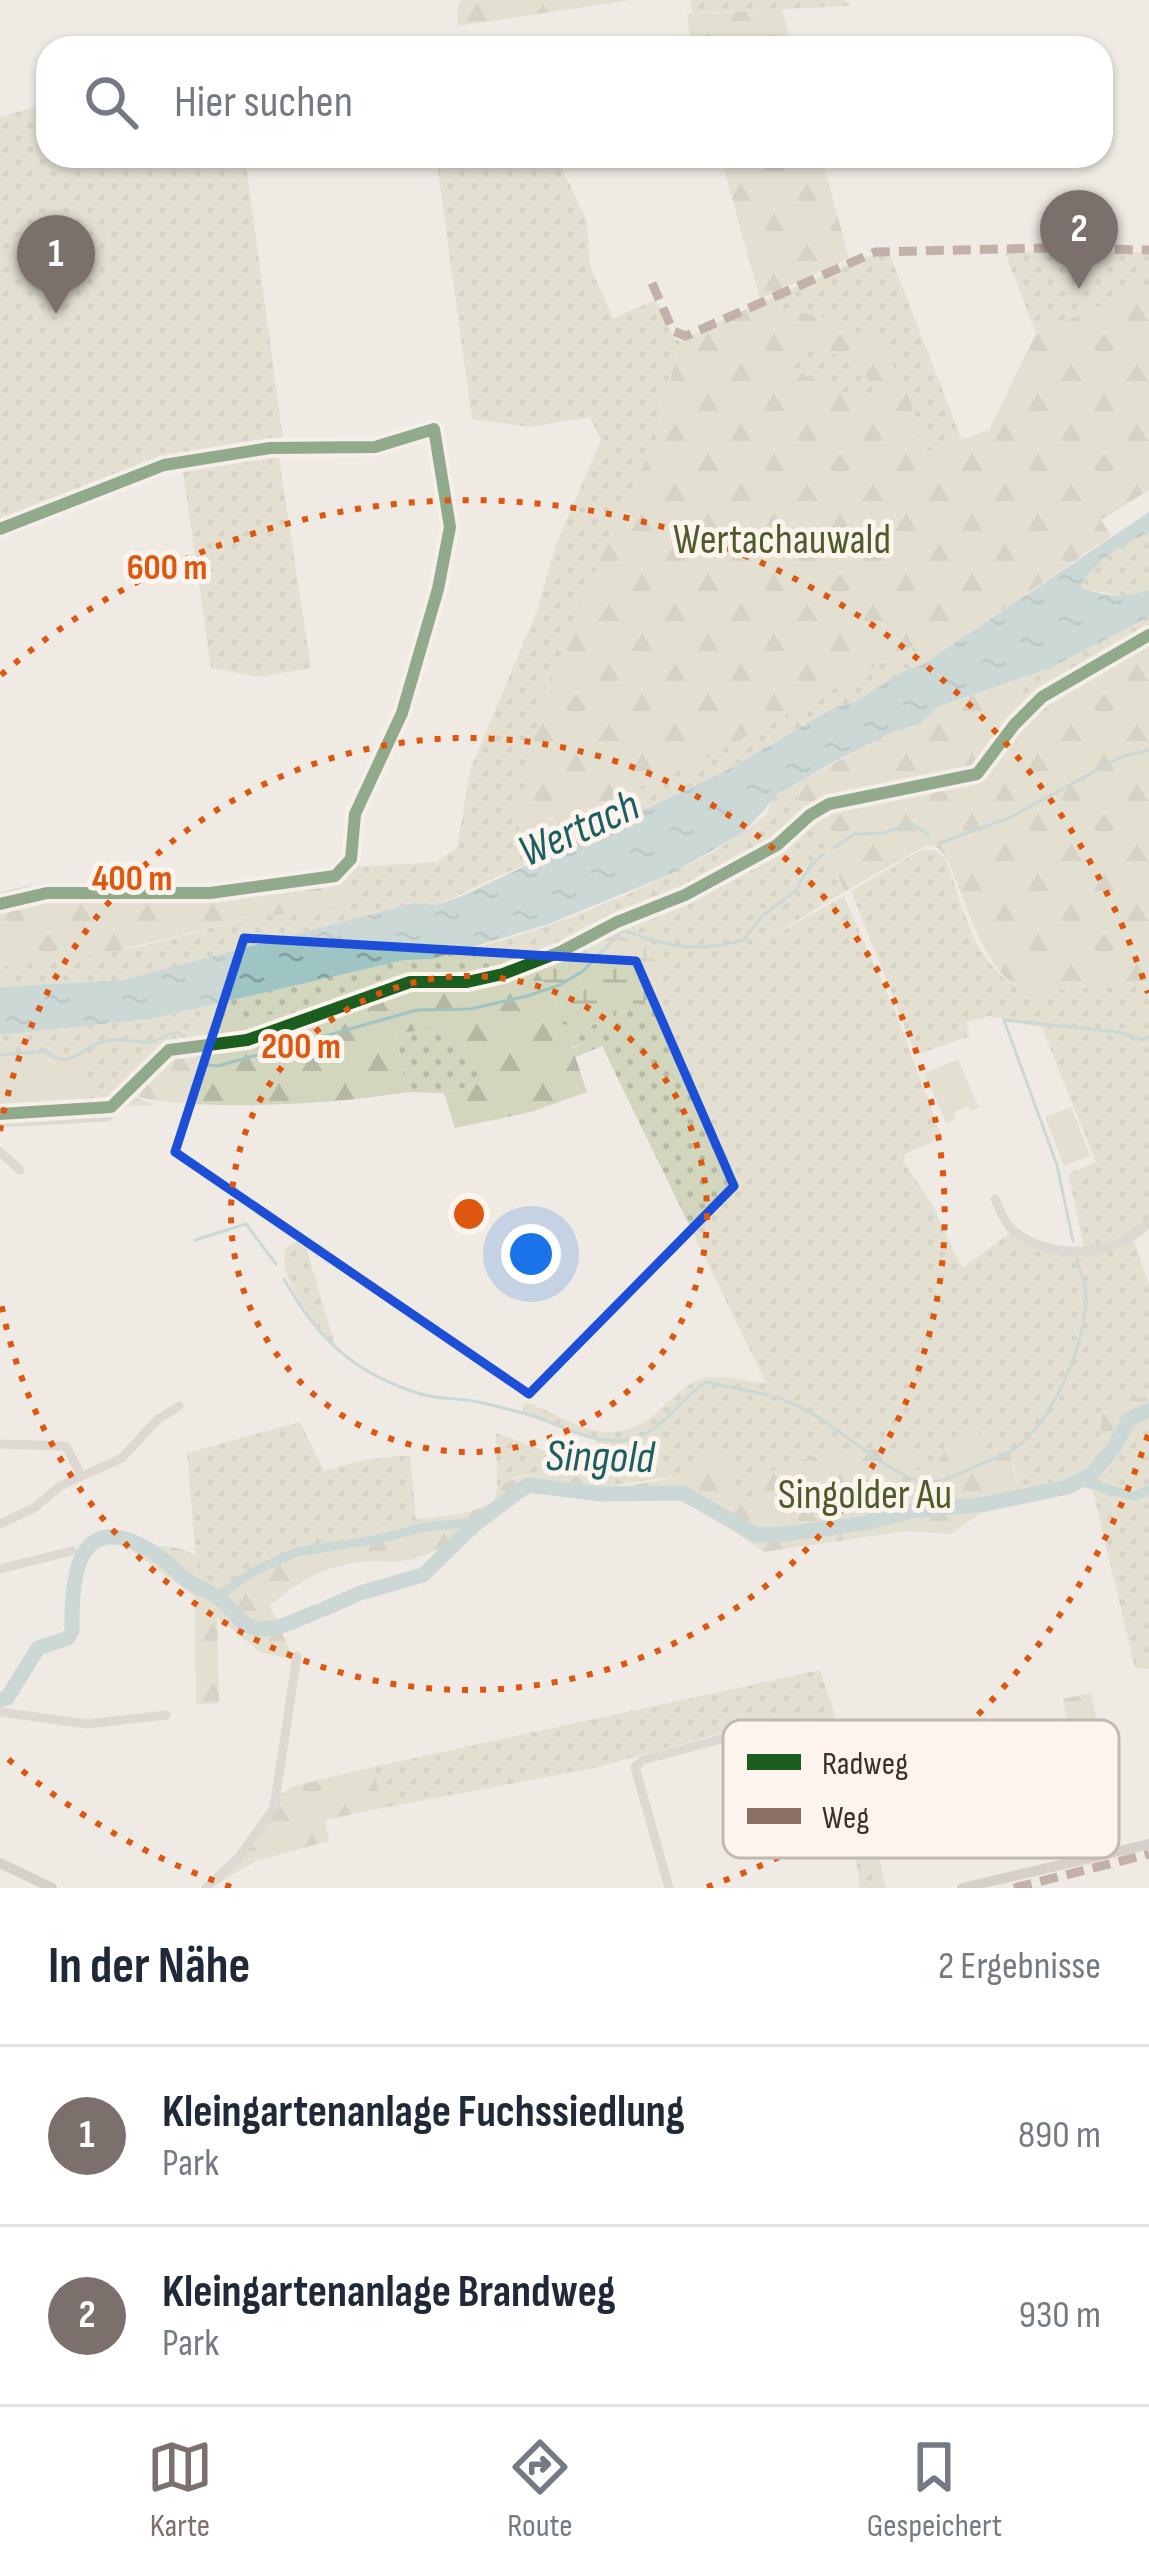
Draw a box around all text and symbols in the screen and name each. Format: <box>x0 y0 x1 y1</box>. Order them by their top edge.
search box <box>36 36 1113 168</box>
icon: search <box>78 69 144 135</box>
text: Hier suchen <box>174 75 353 130</box>
pin: 2 <box>1040 190 1118 289</box>
pin: 1 <box>17 215 95 314</box>
park label: Wertachauwald <box>673 515 891 566</box>
text: 600 m <box>127 547 207 590</box>
water label: Wertach <box>510 778 648 880</box>
text: 400 m <box>92 858 172 901</box>
text: 200 m <box>261 1026 341 1069</box>
centre of rings <box>448 1193 490 1235</box>
your location <box>501 1224 561 1284</box>
water label: Singold <box>545 1429 657 1486</box>
park label: Singolder Au <box>778 1470 952 1521</box>
legend <box>723 1720 1119 1858</box>
text: Radweg <box>822 1744 908 1784</box>
text: Weg <box>822 1798 869 1838</box>
text: In der Nähe <box>48 1936 250 1997</box>
text: 2 Ergebnisse <box>938 1943 1101 1990</box>
text: Kleingartenanlage Fuchssiedlung <box>162 2085 685 2140</box>
text: 1 <box>79 2112 95 2159</box>
text: 890 m <box>1018 2112 1101 2159</box>
text: Park <box>162 2140 219 2187</box>
text: Kleingartenanlage Brandweg <box>162 2265 616 2320</box>
text: 2 <box>78 2292 96 2339</box>
text: 930 m <box>1019 2292 1101 2339</box>
text: Park <box>162 2320 219 2367</box>
tab: Karte <box>147 2434 213 2546</box>
tab: Route <box>507 2434 573 2546</box>
tab: Gespeichert <box>867 2434 1002 2546</box>

